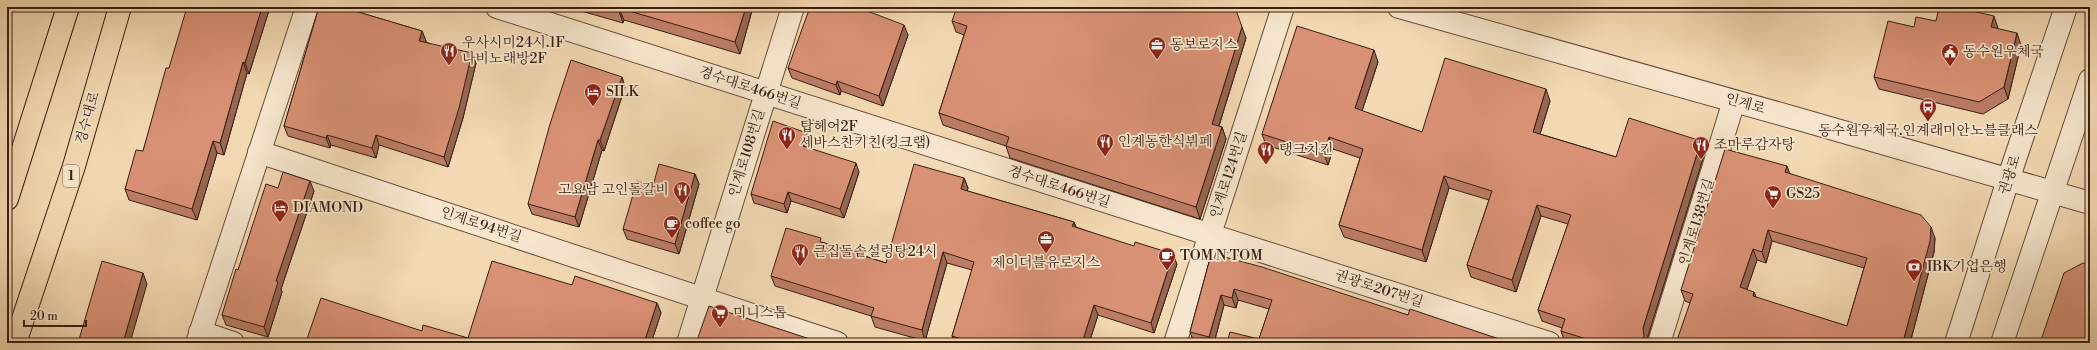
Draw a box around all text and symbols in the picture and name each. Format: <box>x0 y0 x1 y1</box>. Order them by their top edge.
place label: 우사시미24시.1F 나비노래방2F <box>462 34 565 68</box>
office icon: 동보로지스 <box>1147 35 1167 60</box>
place label: 동보로지스 <box>1170 36 1238 54</box>
restaurant icon: 우사시미24시.1F 나비노래방2F <box>439 41 459 66</box>
public building icon: 동수원우체국 <box>1940 42 1960 67</box>
place label: 동수원우체국 <box>1963 43 2044 61</box>
street label: 경수대로466번길 <box>697 63 803 113</box>
hotel icon: SILK <box>583 82 603 107</box>
place label: SILK <box>606 83 640 101</box>
street label: 경수대로 <box>72 89 104 146</box>
street label: 인계로 <box>1723 90 1767 118</box>
bus stop icon: 동수원우체국.인계래미안노블클래스 <box>1918 97 1938 122</box>
street label: 인계로108번길 <box>725 107 769 199</box>
place label: 탑헤어2F 세바스찬키친(킹크랩) <box>800 118 930 152</box>
place label: 동수원우체국.인계래미안노블클래스 <box>1818 122 2038 140</box>
restaurant icon: 탑헤어2F 세바스찬키친(킹크랩) <box>777 125 797 150</box>
street label: 인계로124번길 <box>1206 129 1252 221</box>
restaurant icon: 인계동한식뷔페 <box>1095 132 1115 157</box>
place label: 인계동한식뷔페 <box>1118 133 1213 151</box>
restaurant icon: 조마루감자탕 <box>1691 135 1711 160</box>
place label: 조마루감자탕 <box>1714 136 1796 154</box>
restaurant icon: 탱크치킨 <box>1256 140 1276 165</box>
place label: 탱크치킨 <box>1279 141 1333 159</box>
street label: 권광로 <box>1995 152 2025 197</box>
street label: 경수대로466번길 <box>1006 162 1112 212</box>
road number: 1 <box>63 165 79 187</box>
street label: 인계로138번길 <box>1675 176 1719 268</box>
restaurant icon: 고요남 고인돌갈비 <box>672 180 692 205</box>
place label: 고요남 고인돌갈비 <box>558 181 669 199</box>
supermarket icon: GS25 <box>1763 184 1783 209</box>
place label: GS25 <box>1786 185 1820 203</box>
hotel icon: DIAMOND <box>270 198 290 223</box>
place label: DIAMOND <box>293 199 363 217</box>
street label: 인계로94번길 <box>438 203 524 247</box>
cafe icon: coffee go <box>662 214 682 239</box>
place label: coffee go <box>685 215 741 233</box>
office icon: 제이더블유로지스 <box>1036 229 1056 254</box>
restaurant icon: 큰집돌솥설렁탕24시 <box>790 242 810 267</box>
place label: 큰집돌솥설렁탕24시 <box>813 243 938 261</box>
cafe icon: TOM N TOM <box>1157 246 1177 271</box>
place label: TOM N TOM <box>1180 247 1263 265</box>
place label: 제이더블유로지스 <box>992 254 1101 272</box>
bank icon: IBK기업은행 <box>1904 257 1924 282</box>
place label: IBK기업은행 <box>1927 258 2006 276</box>
street label: 권광로207번길 <box>1333 266 1425 312</box>
scale bar <box>24 302 86 328</box>
supermarket icon: 미니스톱 <box>710 303 730 328</box>
place label: 미니스톱 <box>733 304 788 322</box>
text: 20 m <box>30 309 58 324</box>

